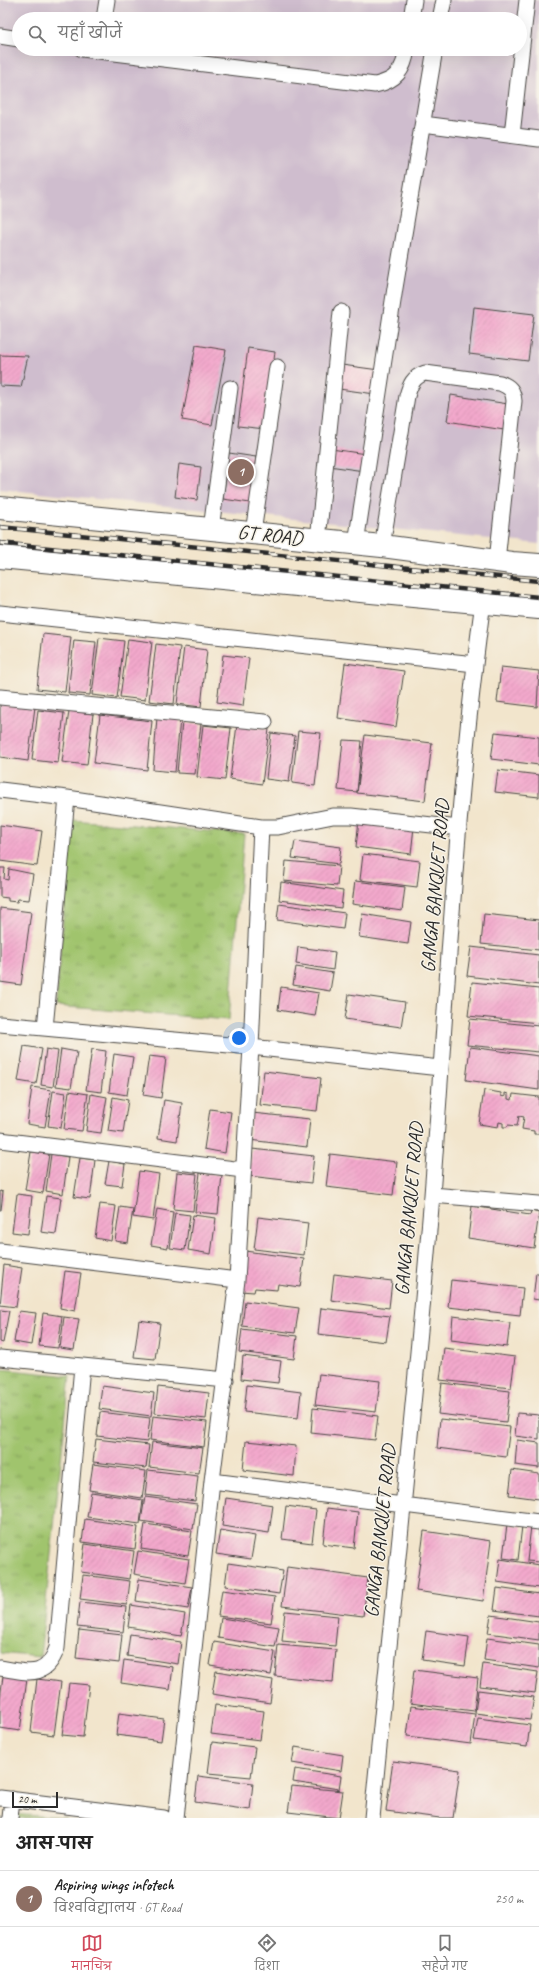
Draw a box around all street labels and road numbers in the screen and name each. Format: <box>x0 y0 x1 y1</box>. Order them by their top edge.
street label: GT ROAD <box>236 519 305 551</box>
street label: GANGA BANQUET ROAD <box>415 796 455 973</box>
street label: GANGA BANQUET ROAD <box>389 1119 429 1296</box>
street label: GANGA BANQUET ROAD <box>359 1441 402 1619</box>

